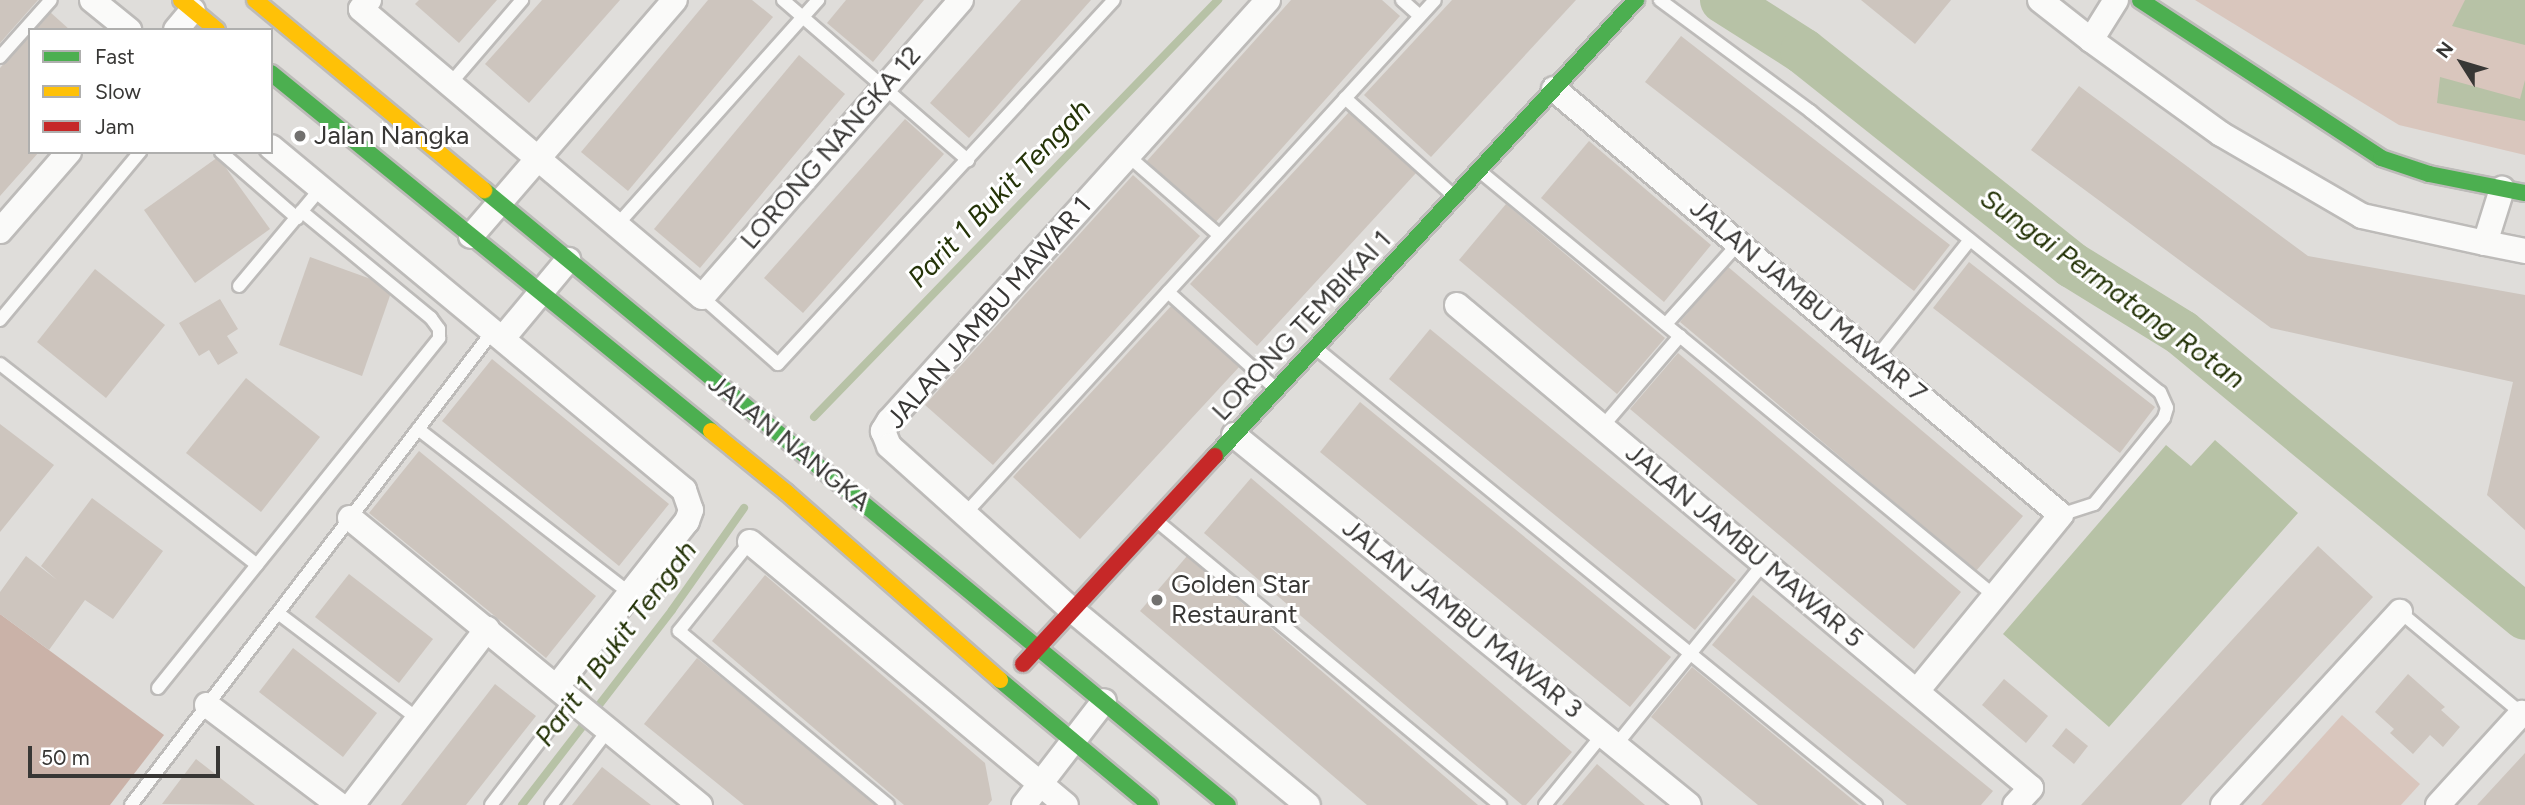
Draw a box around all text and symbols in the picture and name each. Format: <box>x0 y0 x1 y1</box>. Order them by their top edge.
legend <box>28 28 273 154</box>
north arrow <box>2427 28 2497 98</box>
text: N <box>2431 37 2458 63</box>
street label: LORONG NANGKA 12 <box>734 40 928 256</box>
text: Fast <box>95 44 135 69</box>
text: Slow <box>95 79 141 104</box>
water label: Parit 1 Bukit Tengah <box>901 92 1097 294</box>
text: Jam <box>95 114 134 139</box>
place label: Jalan Nangka <box>314 120 469 152</box>
marker: Jalan Nangka <box>292 128 308 144</box>
water label: Sungai Permatang Rotan <box>1974 181 2252 395</box>
street label: JALAN JAMBU MAWAR 1 <box>880 191 1098 435</box>
street label: JALAN JAMBU MAWAR 7 <box>1683 193 1933 409</box>
street label: LORONG TEMBIKAI 1 <box>1206 225 1398 427</box>
street label: JALAN NANGKA <box>702 368 876 518</box>
street label: JALAN JAMBU MAWAR 5 <box>1619 437 1869 655</box>
street label: JALAN JAMBU MAWAR 3 <box>1336 513 1588 725</box>
water label: Parit 1 Bukit Tengah <box>527 534 703 752</box>
place label: Golden Star Restaurant <box>1171 569 1310 630</box>
marker: Golden Star Restaurant <box>1149 592 1165 608</box>
scale bar <box>32 732 224 776</box>
text: 50 m <box>41 745 90 770</box>

